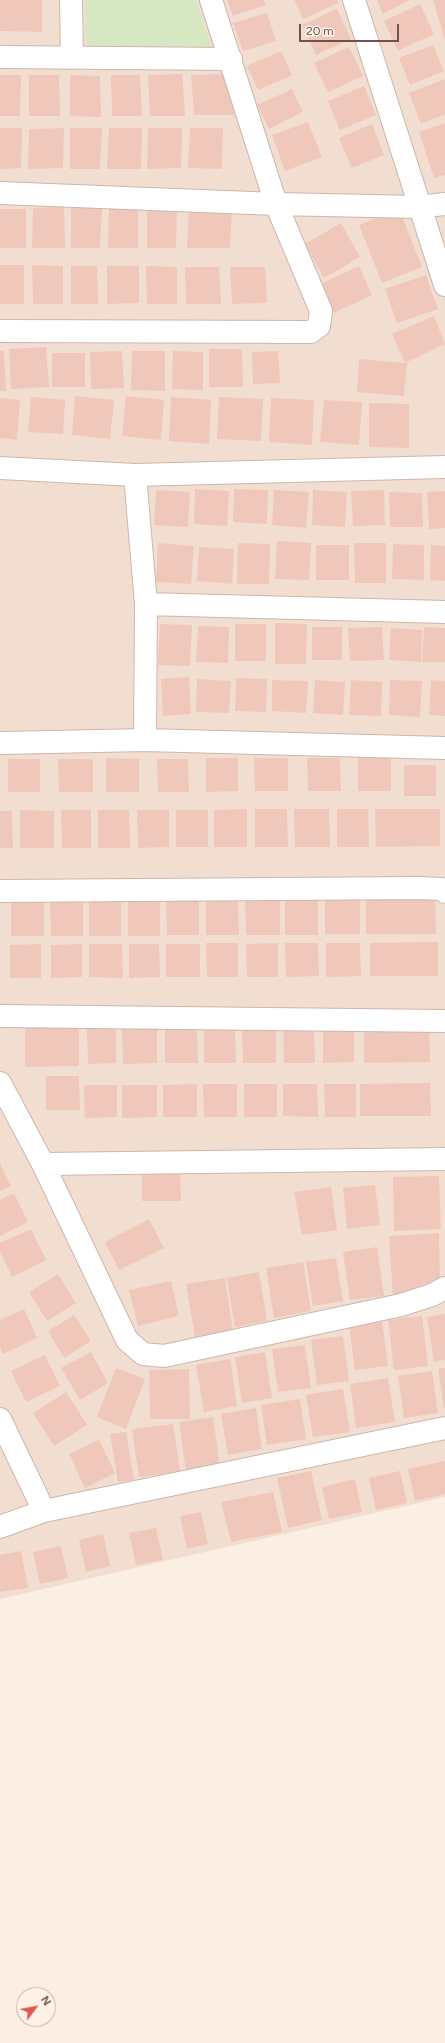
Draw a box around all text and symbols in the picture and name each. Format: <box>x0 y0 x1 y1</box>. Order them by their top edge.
scale bar <box>301 16 401 42</box>
text: 20 m <box>306 24 334 38</box>
north arrow <box>16 1987 56 2027</box>
text: N <box>38 1994 54 2008</box>

